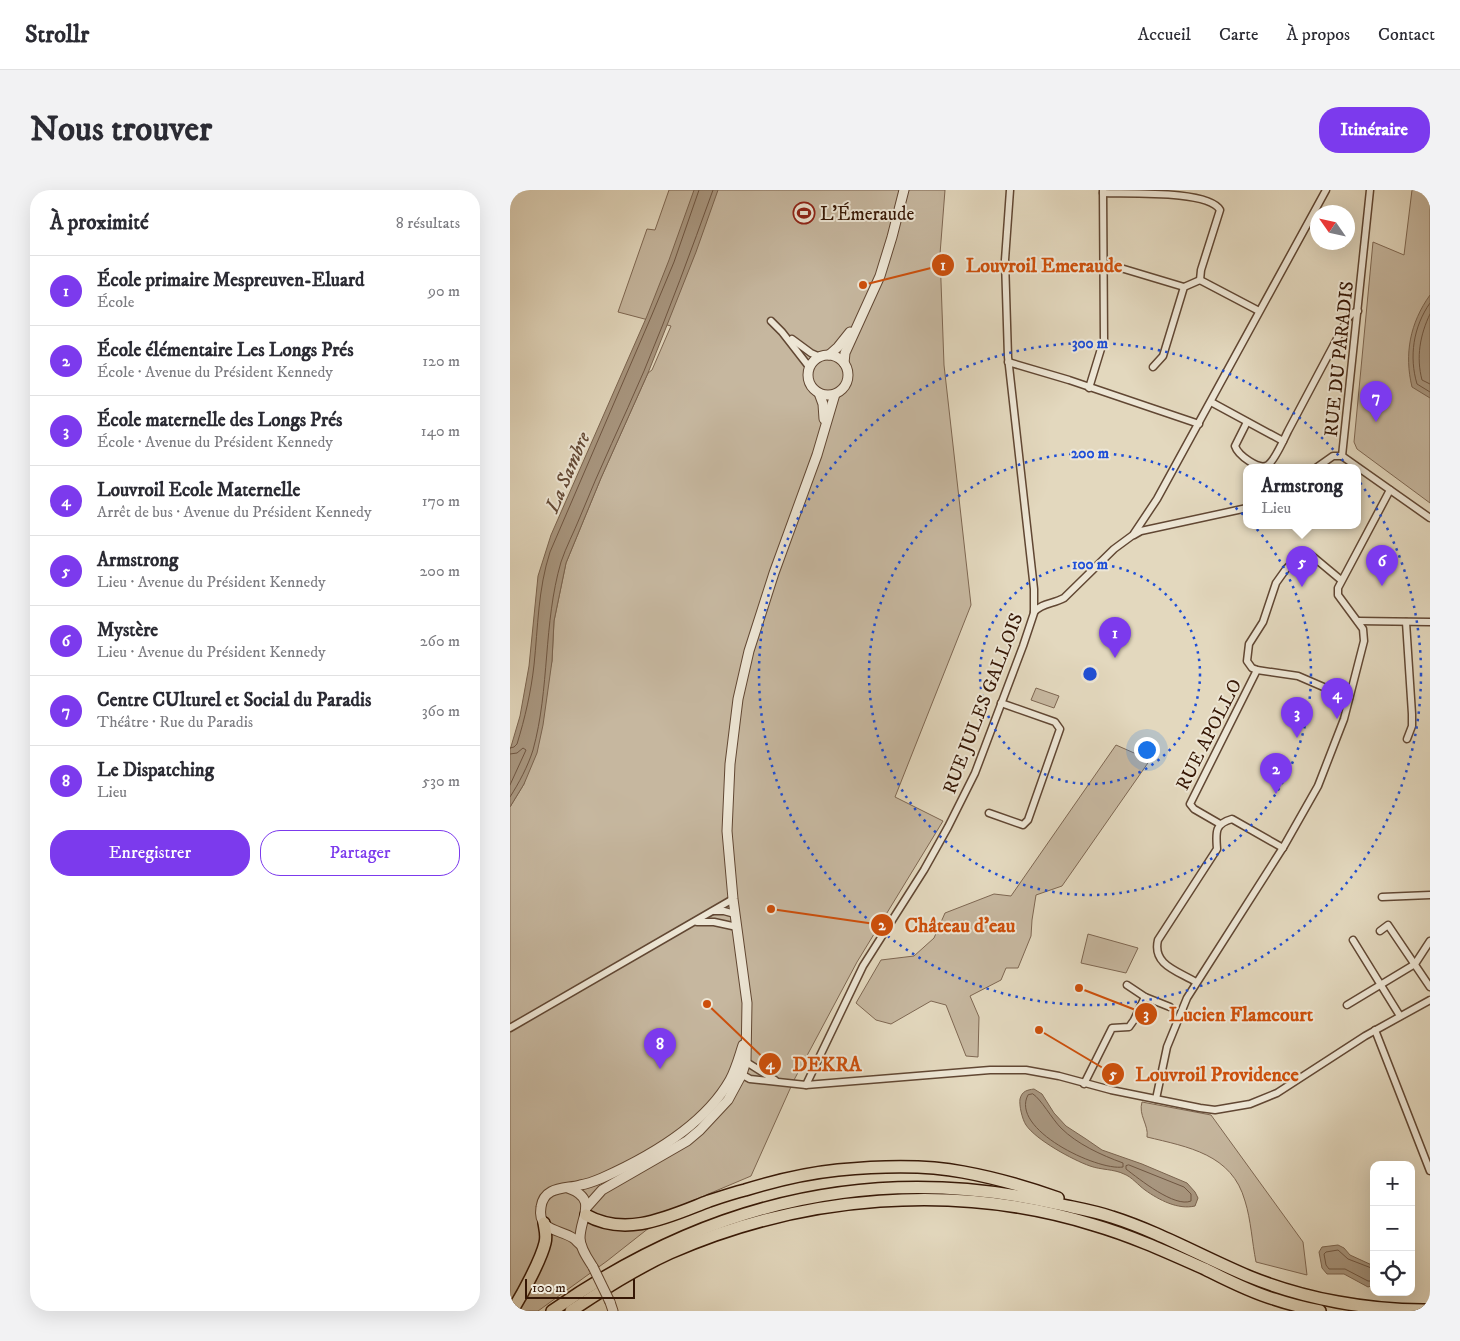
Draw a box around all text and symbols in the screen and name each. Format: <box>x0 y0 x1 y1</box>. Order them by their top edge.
text: Strollr <box>25 20 89 50</box>
text: Accueil <box>1138 24 1191 46</box>
text: Carte <box>1219 24 1258 46</box>
text: À propos <box>1286 24 1350 46</box>
text: Contact <box>1378 24 1435 46</box>
button: Itinéraire <box>1319 107 1430 153</box>
text: Nous trouver <box>30 108 212 152</box>
sports icon: L'Émeraude <box>792 201 816 225</box>
place label: L'Émeraude <box>820 202 914 226</box>
north arrow <box>1310 205 1355 250</box>
text: À proximité <box>50 210 149 236</box>
text: 8 résultats <box>396 213 460 233</box>
callout: Louvroil Emeraude <box>931 247 1132 282</box>
text: Louvroil Emeraude <box>966 254 1123 279</box>
text: 1 <box>940 256 946 275</box>
text: École primaire Mespreuven-Eluard <box>97 269 365 292</box>
street label: RUE DU PARADIS <box>1320 280 1359 438</box>
text: 1 <box>63 281 69 301</box>
text: 90 m <box>428 281 460 301</box>
text: École <box>97 292 134 312</box>
text: 300 m <box>1072 334 1109 353</box>
text: École élémentaire Les Longs Prés <box>97 339 354 362</box>
text: 2 <box>62 351 70 371</box>
text: 120 m <box>422 351 460 371</box>
text: École · Avenue du Président Kennedy <box>97 362 333 382</box>
pin: 7 <box>1360 381 1392 422</box>
text: École maternelle des Longs Prés <box>97 409 342 432</box>
text: 3 <box>63 421 69 441</box>
text: 140 m <box>421 421 460 441</box>
water label: La Sambre <box>540 427 597 518</box>
text: École · Avenue du Président Kennedy <box>97 432 333 452</box>
text: 200 m <box>1071 444 1110 463</box>
popup <box>1243 464 1361 529</box>
text: Armstrong <box>1261 475 1343 498</box>
text: Louvroil Ecole Maternelle <box>97 479 300 502</box>
text: 4 <box>61 491 71 511</box>
text: 170 m <box>422 491 460 511</box>
text: Lieu <box>1261 498 1291 518</box>
text: Arrêt de bus · Avenue du Président Kennedy <box>97 502 372 522</box>
pin: 6 <box>1366 545 1398 586</box>
pin: 5 <box>1286 546 1318 587</box>
text: Armstrong <box>97 549 178 572</box>
text: 100 m <box>1072 555 1109 574</box>
text: 5 <box>62 561 70 581</box>
text: 200 m <box>419 561 460 581</box>
text: Lieu · Avenue du Président Kennedy <box>97 572 326 592</box>
street label: RUE JULES GALLOIS <box>938 610 1029 797</box>
pin: 1 <box>1099 617 1131 658</box>
text: Mystère <box>97 619 158 642</box>
text: 6 <box>62 631 70 651</box>
text: 260 m <box>420 631 460 651</box>
text: Lieu · Avenue du Président Kennedy <box>97 642 326 662</box>
centre of rings <box>1081 665 1099 683</box>
street label: RUE APOLLO <box>1171 675 1247 794</box>
pin: 4 <box>1321 678 1353 719</box>
text: Centre CUlturel et Social du Paradis <box>97 689 371 712</box>
pin: 3 <box>1281 697 1313 738</box>
text: 7 <box>62 701 70 721</box>
text: 360 m <box>422 701 460 721</box>
text: Théâtre · Rue du Paradis <box>97 712 253 732</box>
your location <box>1134 737 1160 763</box>
pin: 2 <box>1260 753 1292 794</box>
text: Le Dispatching <box>97 759 214 782</box>
text: 8 <box>62 771 70 791</box>
text: 530 m <box>422 771 460 791</box>
text: Lieu <box>97 782 127 802</box>
button: Enregistrer <box>50 830 250 876</box>
button: Partager <box>260 830 460 876</box>
callout: Château d'eau <box>870 907 1025 942</box>
text: Château d'eau <box>905 914 1016 939</box>
text: 2 <box>878 916 886 935</box>
callout: Lucien Flamcourt <box>1134 996 1323 1031</box>
text: Lucien Flamcourt <box>1169 1003 1314 1028</box>
text: 3 <box>1143 1005 1149 1024</box>
pin: 8 <box>644 1028 676 1069</box>
callout: DEKRA <box>758 1046 872 1081</box>
text: DEKRA <box>793 1053 863 1078</box>
text: 4 <box>765 1055 776 1074</box>
callout: Louvroil Providence <box>1100 1056 1309 1091</box>
text: Louvroil Providence <box>1135 1063 1299 1088</box>
text: 5 <box>1108 1065 1117 1084</box>
map controls <box>1370 1161 1415 1296</box>
button: + <box>1370 1161 1415 1206</box>
button: − <box>1370 1206 1415 1251</box>
button: locate <box>1370 1251 1415 1296</box>
scale bar <box>525 1276 635 1299</box>
text: 100 m <box>532 1279 566 1297</box>

